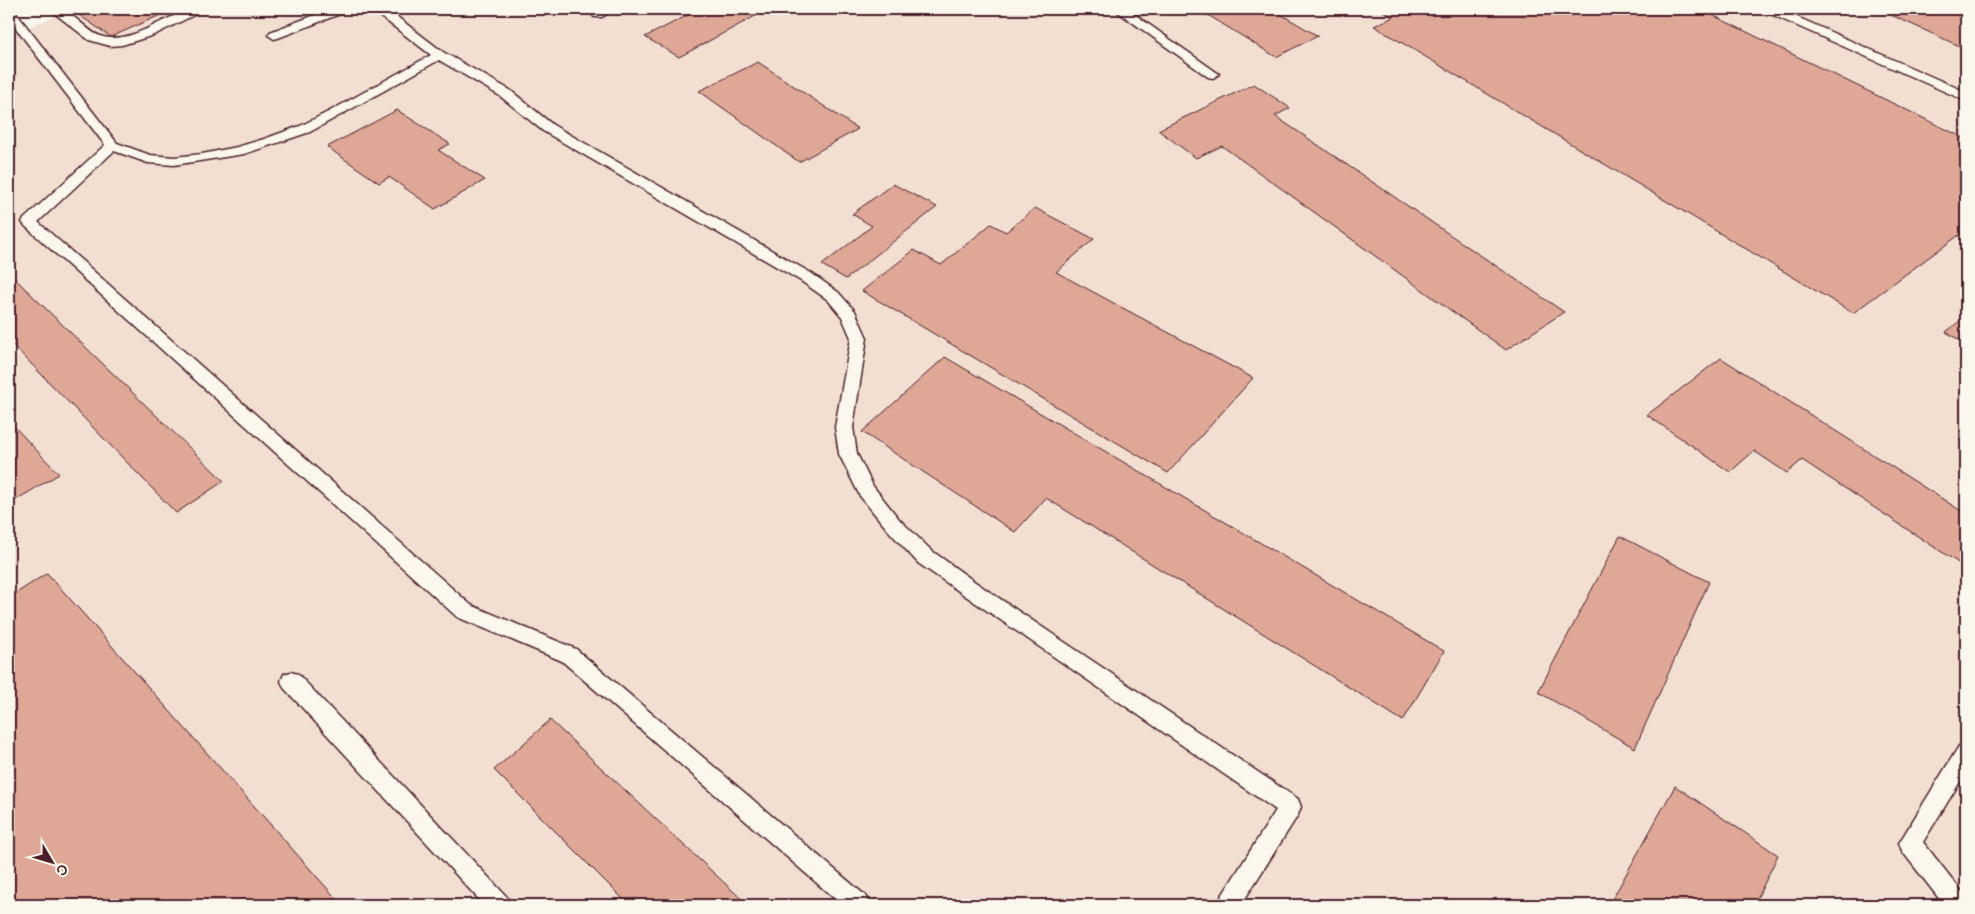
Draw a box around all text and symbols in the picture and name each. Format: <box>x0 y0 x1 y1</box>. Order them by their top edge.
north arrow <box>28 836 78 886</box>
text: С <box>52 861 72 879</box>

